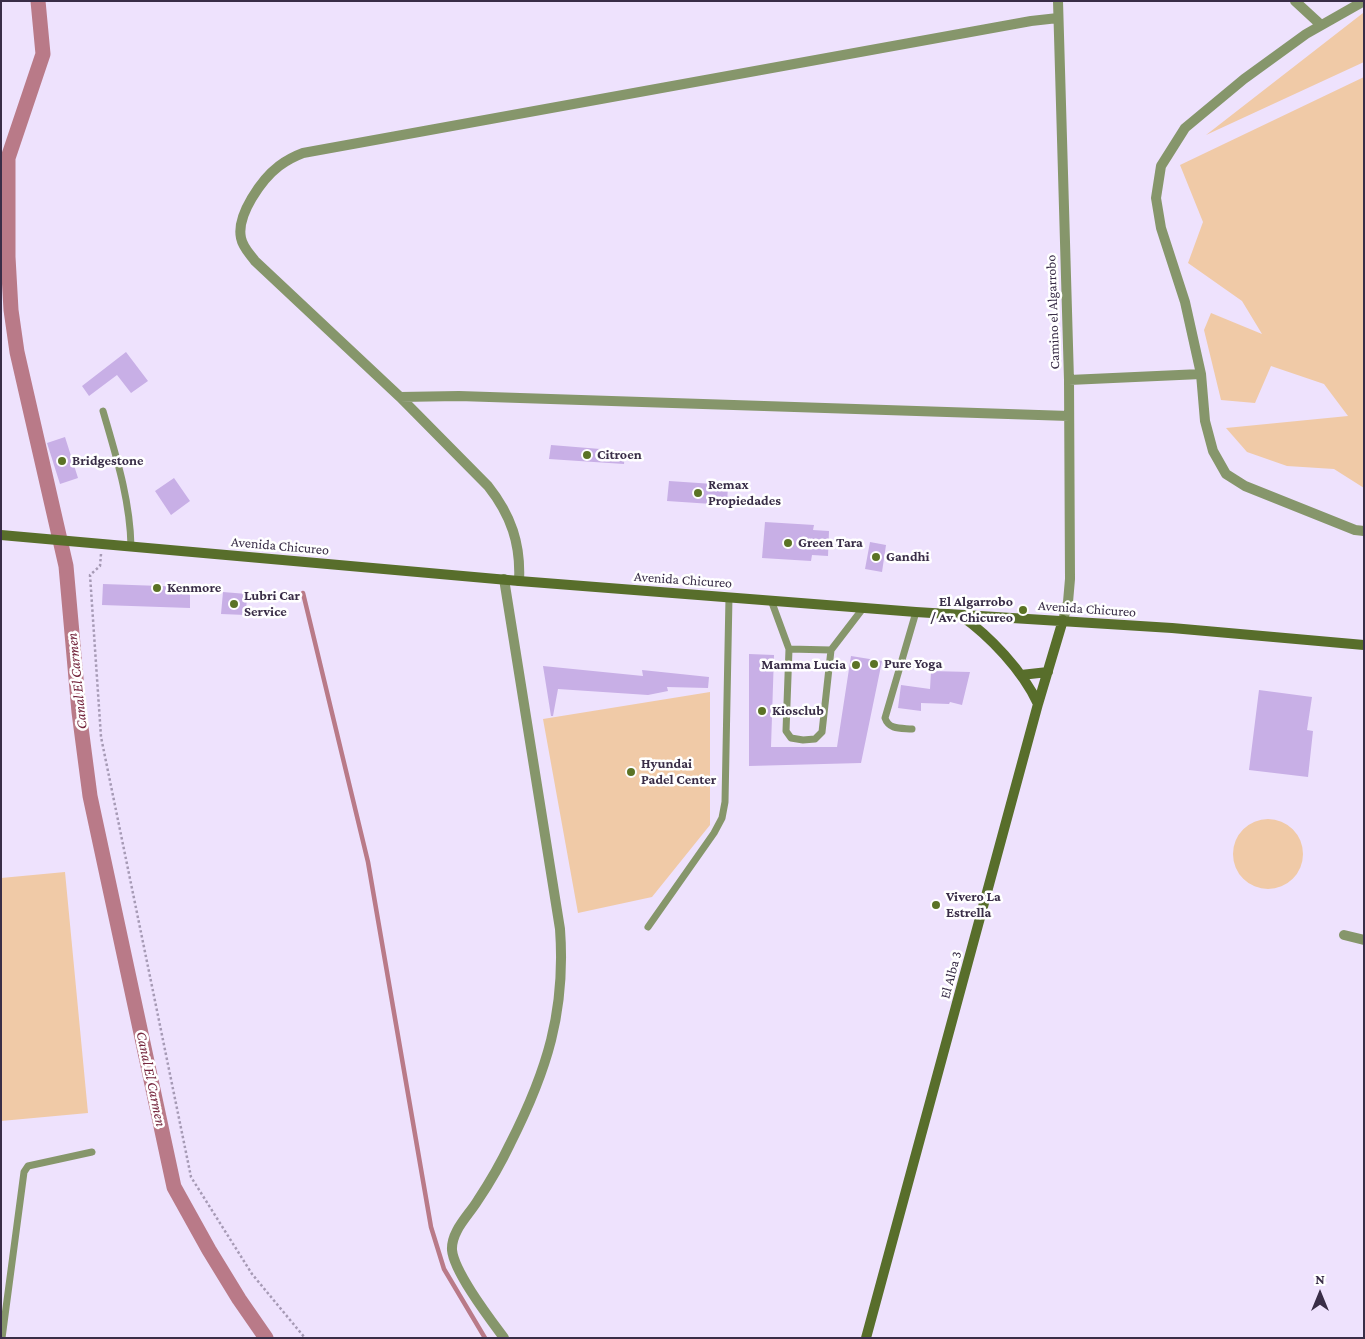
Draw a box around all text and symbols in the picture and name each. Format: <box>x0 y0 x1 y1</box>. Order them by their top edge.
street label: Camino el Algarrobo <box>1043 254 1063 370</box>
place label: Citroen <box>597 447 642 463</box>
marker: Citroen <box>581 449 593 461</box>
place label: Bridgestone <box>72 453 143 469</box>
marker: Bridgestone <box>56 455 68 467</box>
place label: Remax Propiedades <box>708 477 781 510</box>
marker: Remax Propiedades <box>692 487 704 499</box>
street label: Avenida Chicureo <box>230 533 330 559</box>
place label: Green Tara <box>798 535 863 551</box>
marker: Green Tara <box>782 537 794 549</box>
place label: Gandhi <box>886 549 930 565</box>
marker: Gandhi <box>870 551 882 563</box>
street label: Avenida Chicureo <box>633 568 733 592</box>
place label: Kenmore <box>167 580 221 596</box>
marker: Kenmore <box>151 582 163 594</box>
place label: Lubri Car Service <box>244 588 300 620</box>
place label: El Algarrobo / Av. Chicureo <box>930 594 1013 626</box>
street label: Avenida Chicureo <box>1037 597 1137 621</box>
marker: Lubri Car Service <box>228 598 240 610</box>
marker: El Algarrobo / Av. Chicureo <box>1017 604 1029 616</box>
water label: Canal El Carmen <box>63 632 91 730</box>
place label: Pure Yoga <box>884 656 942 672</box>
place label: Mamma Lucia <box>761 657 846 673</box>
marker: Pure Yoga <box>868 658 880 670</box>
marker: Mamma Lucia <box>850 659 862 671</box>
place label: Kiosclub <box>772 703 824 719</box>
marker: Kiosclub <box>756 705 768 717</box>
place label: Hyundai Padel Center <box>641 756 716 789</box>
marker: Hyundai Padel Center <box>625 766 637 778</box>
place label: Vivero La Estrella <box>946 889 1001 922</box>
marker: Vivero La Estrella <box>930 899 942 911</box>
street label: El Alba 3 <box>937 949 965 1001</box>
water label: Canal El Carmen <box>132 1030 170 1128</box>
north arrow <box>1295 1269 1345 1319</box>
text: N <box>1315 1271 1325 1287</box>

